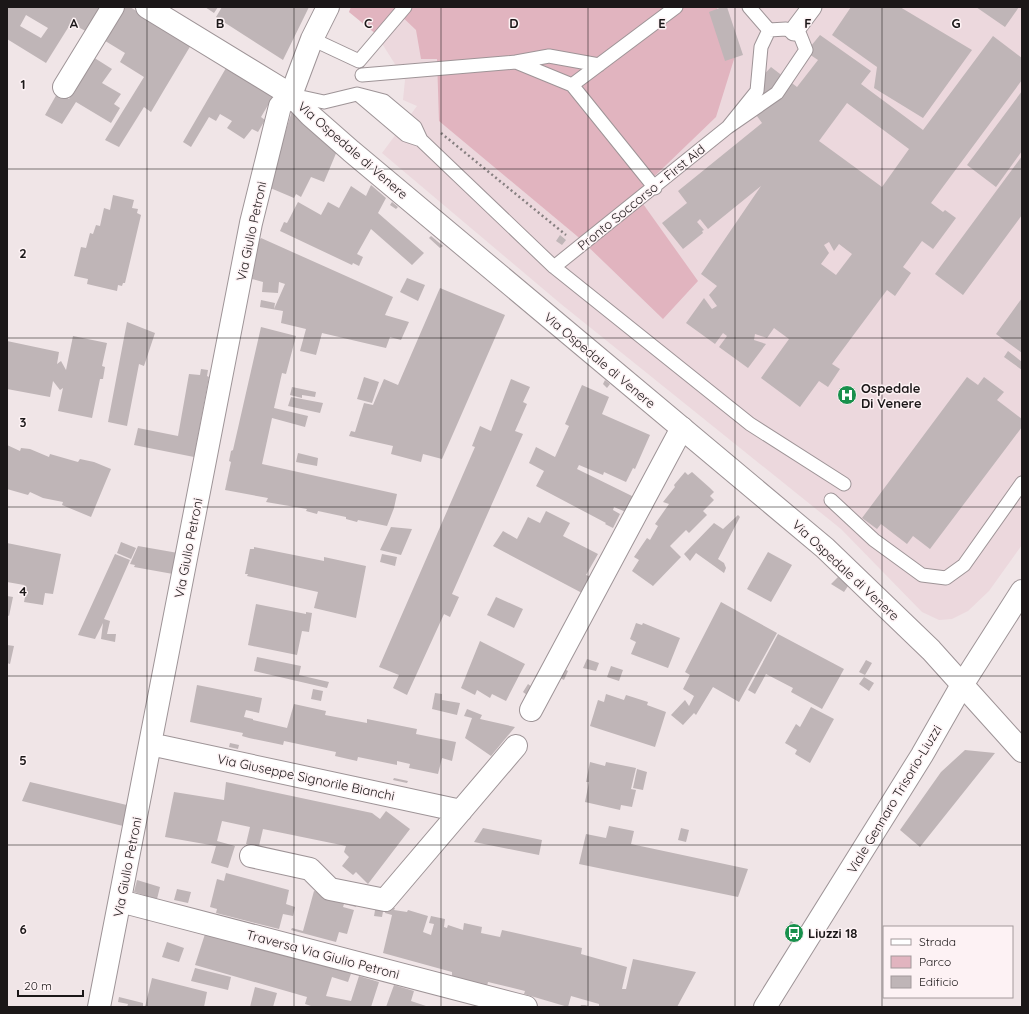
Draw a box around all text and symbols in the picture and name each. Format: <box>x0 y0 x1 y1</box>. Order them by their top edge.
text: A <box>70 15 79 31</box>
text: B <box>216 15 224 31</box>
text: C <box>364 15 372 31</box>
text: D <box>509 15 519 31</box>
text: E <box>658 15 666 31</box>
text: F <box>804 15 812 31</box>
text: G <box>951 15 961 31</box>
text: 1 <box>20 76 26 92</box>
street label: Via Ospedale di Venere <box>295 98 411 202</box>
street label: Pronto Soccorso - First Aid <box>574 141 708 253</box>
street label: Via Giulio Petroni <box>233 180 269 282</box>
text: 2 <box>19 245 27 261</box>
street label: Via Ospedale di Venere <box>541 309 659 411</box>
place label: Ospedale Di Venere <box>861 380 922 411</box>
hospital icon: Ospedale Di Venere <box>836 384 858 406</box>
text: 3 <box>20 414 27 430</box>
street label: Via Giulio Petroni <box>170 497 206 599</box>
street label: Via Ospedale di Venere <box>789 516 903 624</box>
text: 4 <box>19 583 27 599</box>
street label: Viale Gennaro Trisorio-Liuzzi <box>843 722 945 876</box>
street label: Via Giuseppe Signorile Bianchi <box>216 750 396 804</box>
text: 5 <box>19 752 27 768</box>
street label: Via Giulio Petroni <box>109 816 145 918</box>
text: 6 <box>19 921 27 937</box>
bus stop icon: Liuzzi 18 <box>783 922 805 944</box>
place label: Liuzzi 18 <box>808 925 857 941</box>
street label: Traversa Via Giulio Petroni <box>245 926 401 982</box>
legend <box>883 926 1013 998</box>
text: Strada <box>919 934 956 949</box>
text: Parco <box>919 954 951 969</box>
scale bar <box>18 972 83 998</box>
text: Edificio <box>919 974 959 989</box>
text: 20 m <box>24 978 52 993</box>

